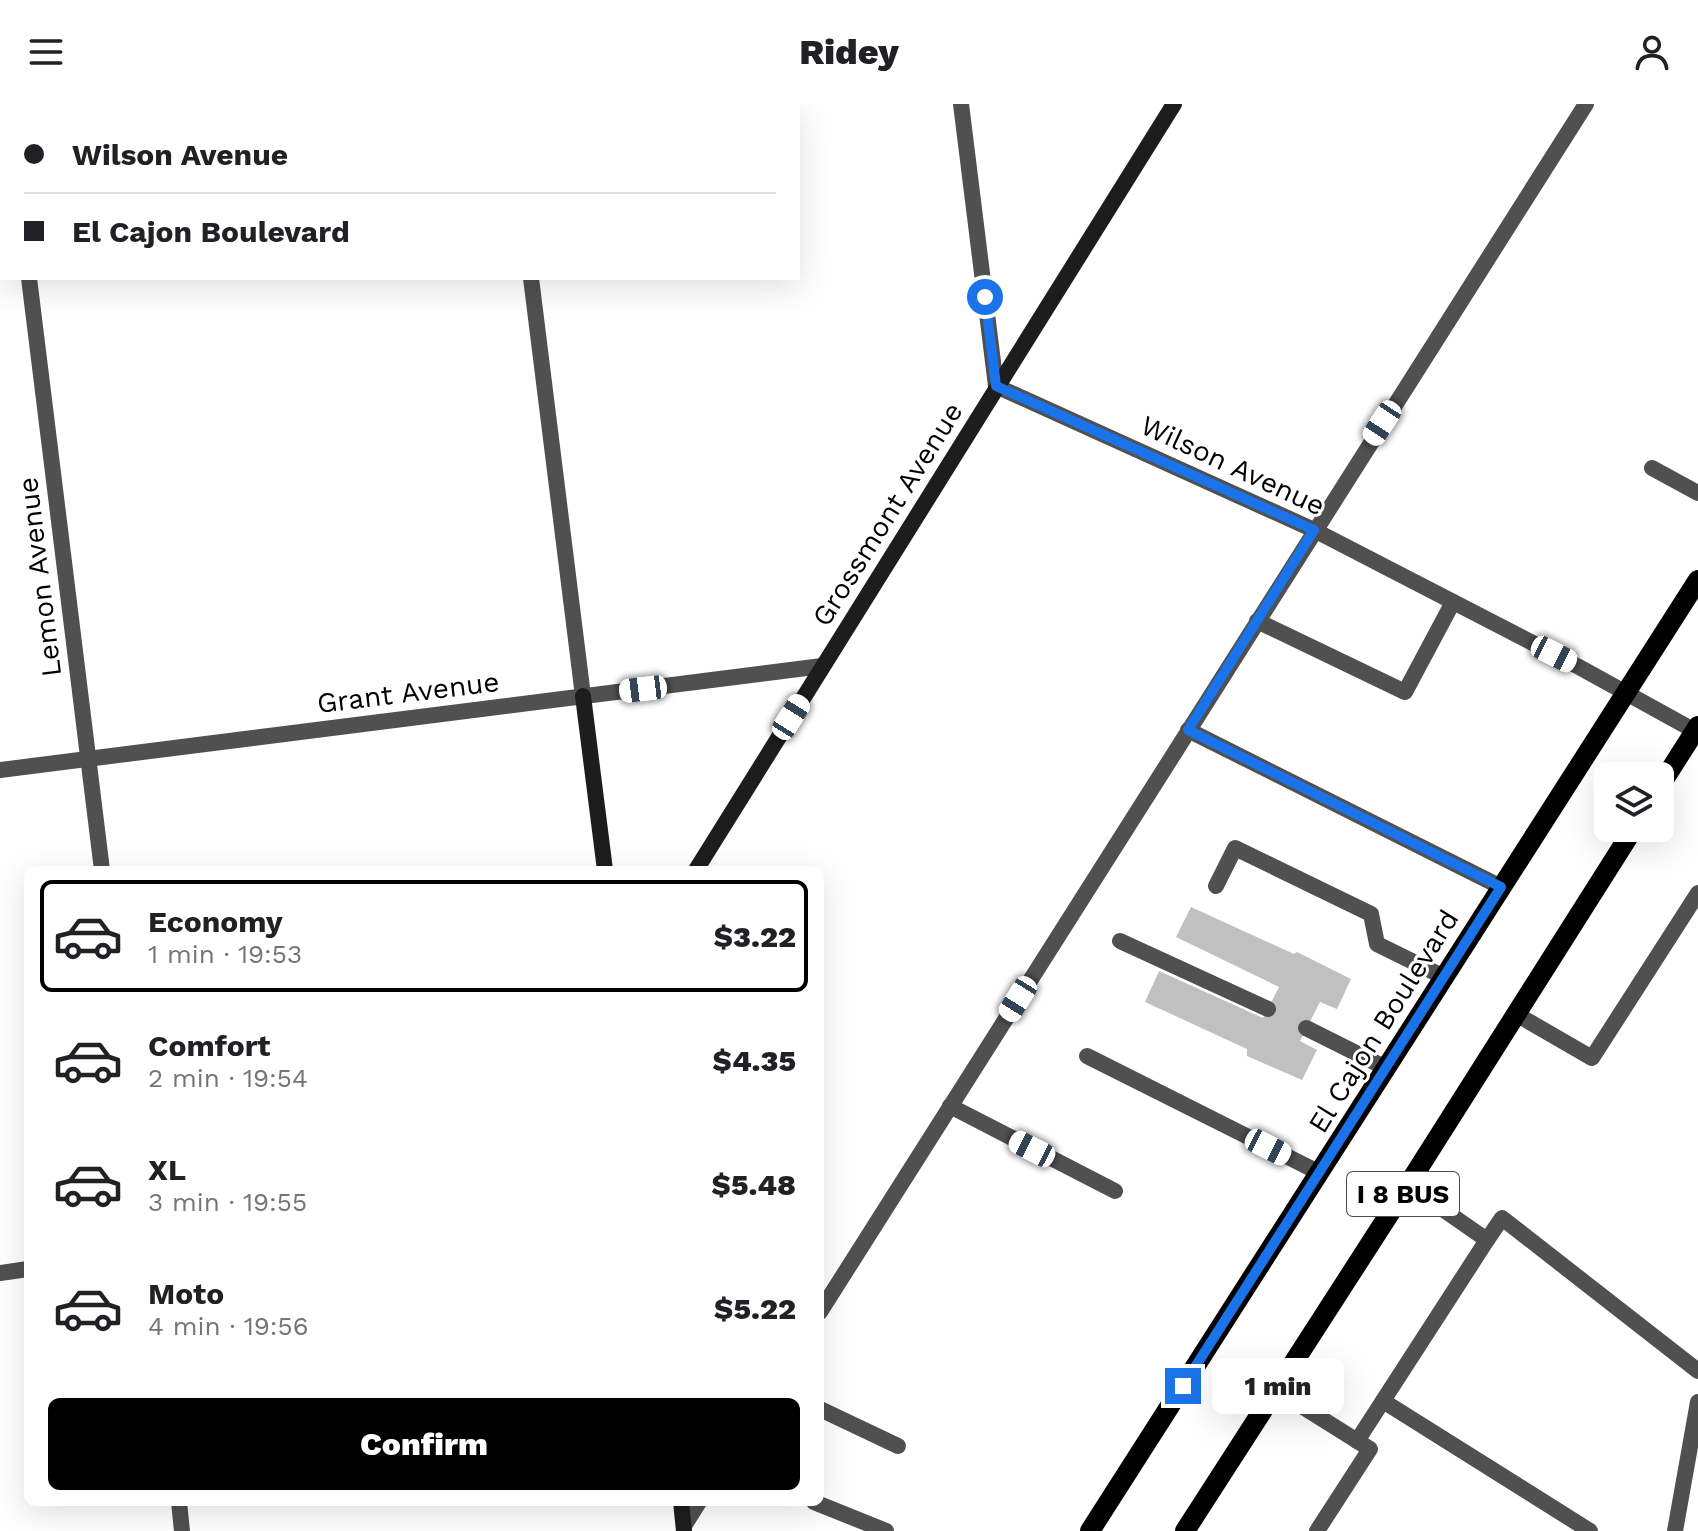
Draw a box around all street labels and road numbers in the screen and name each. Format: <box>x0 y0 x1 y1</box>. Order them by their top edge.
street label: Grossmont Avenue <box>805 396 970 632</box>
street label: Wilson Avenue <box>1136 408 1330 523</box>
street label: Lemon Avenue <box>11 475 68 679</box>
street label: Grant Avenue <box>315 665 501 720</box>
street label: El Cajon Boulevard <box>1301 904 1465 1139</box>
road number: I 8 BUS <box>1347 1172 1459 1216</box>

